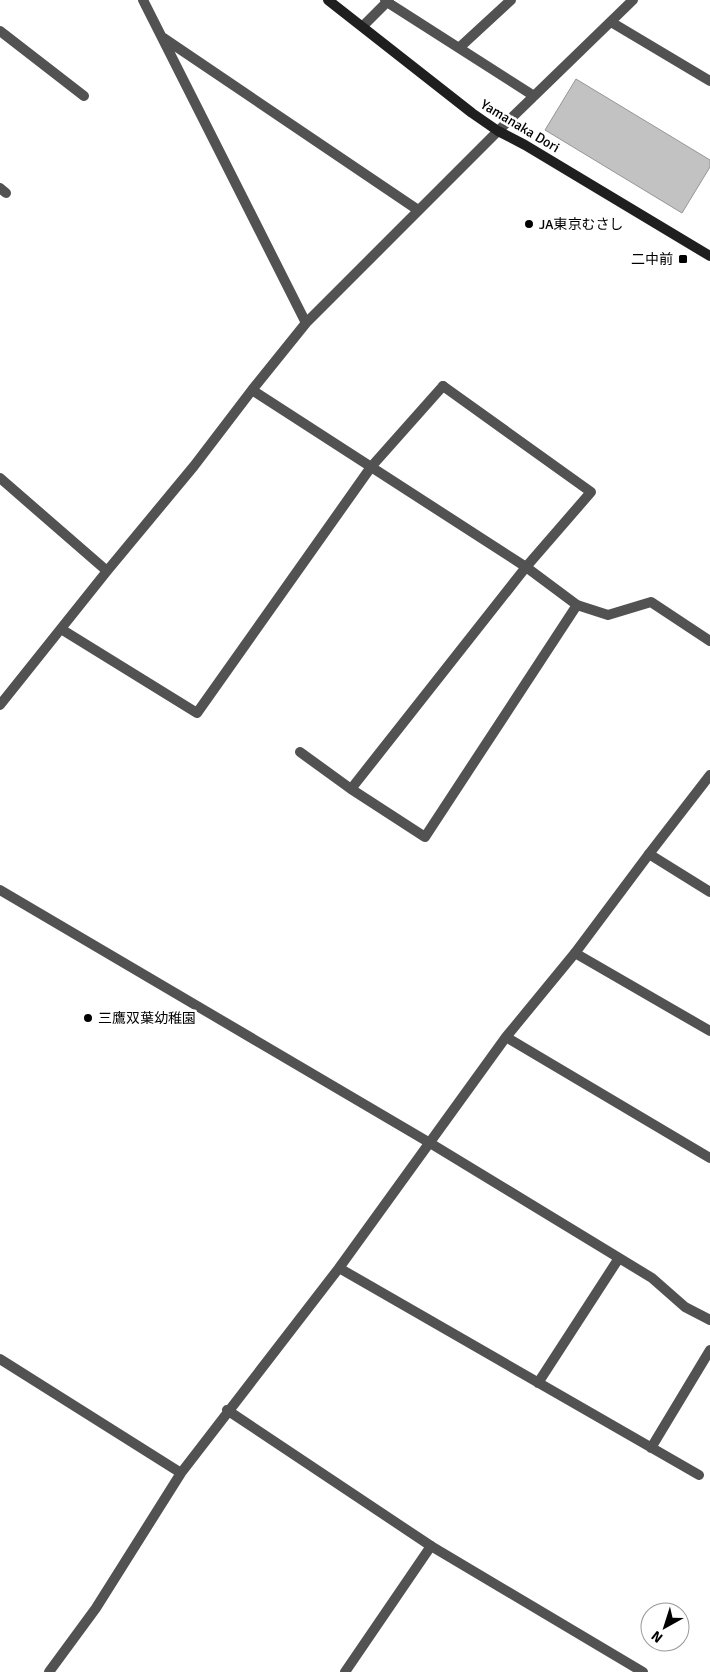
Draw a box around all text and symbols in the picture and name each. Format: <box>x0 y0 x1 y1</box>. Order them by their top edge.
street label: Yamanaka Dori <box>477 96 563 156</box>
place label: JA東京むさし <box>539 216 624 233</box>
marker: JA東京むさし <box>523 218 535 230</box>
place label: 二中前 <box>631 251 673 268</box>
marker: 二中前 <box>677 253 689 265</box>
place label: 三鷹双葉幼稚園 <box>98 1010 196 1027</box>
marker: 三鷹双葉幼稚園 <box>82 1012 94 1024</box>
north arrow <box>640 1602 690 1652</box>
text: N <box>648 1627 666 1646</box>

